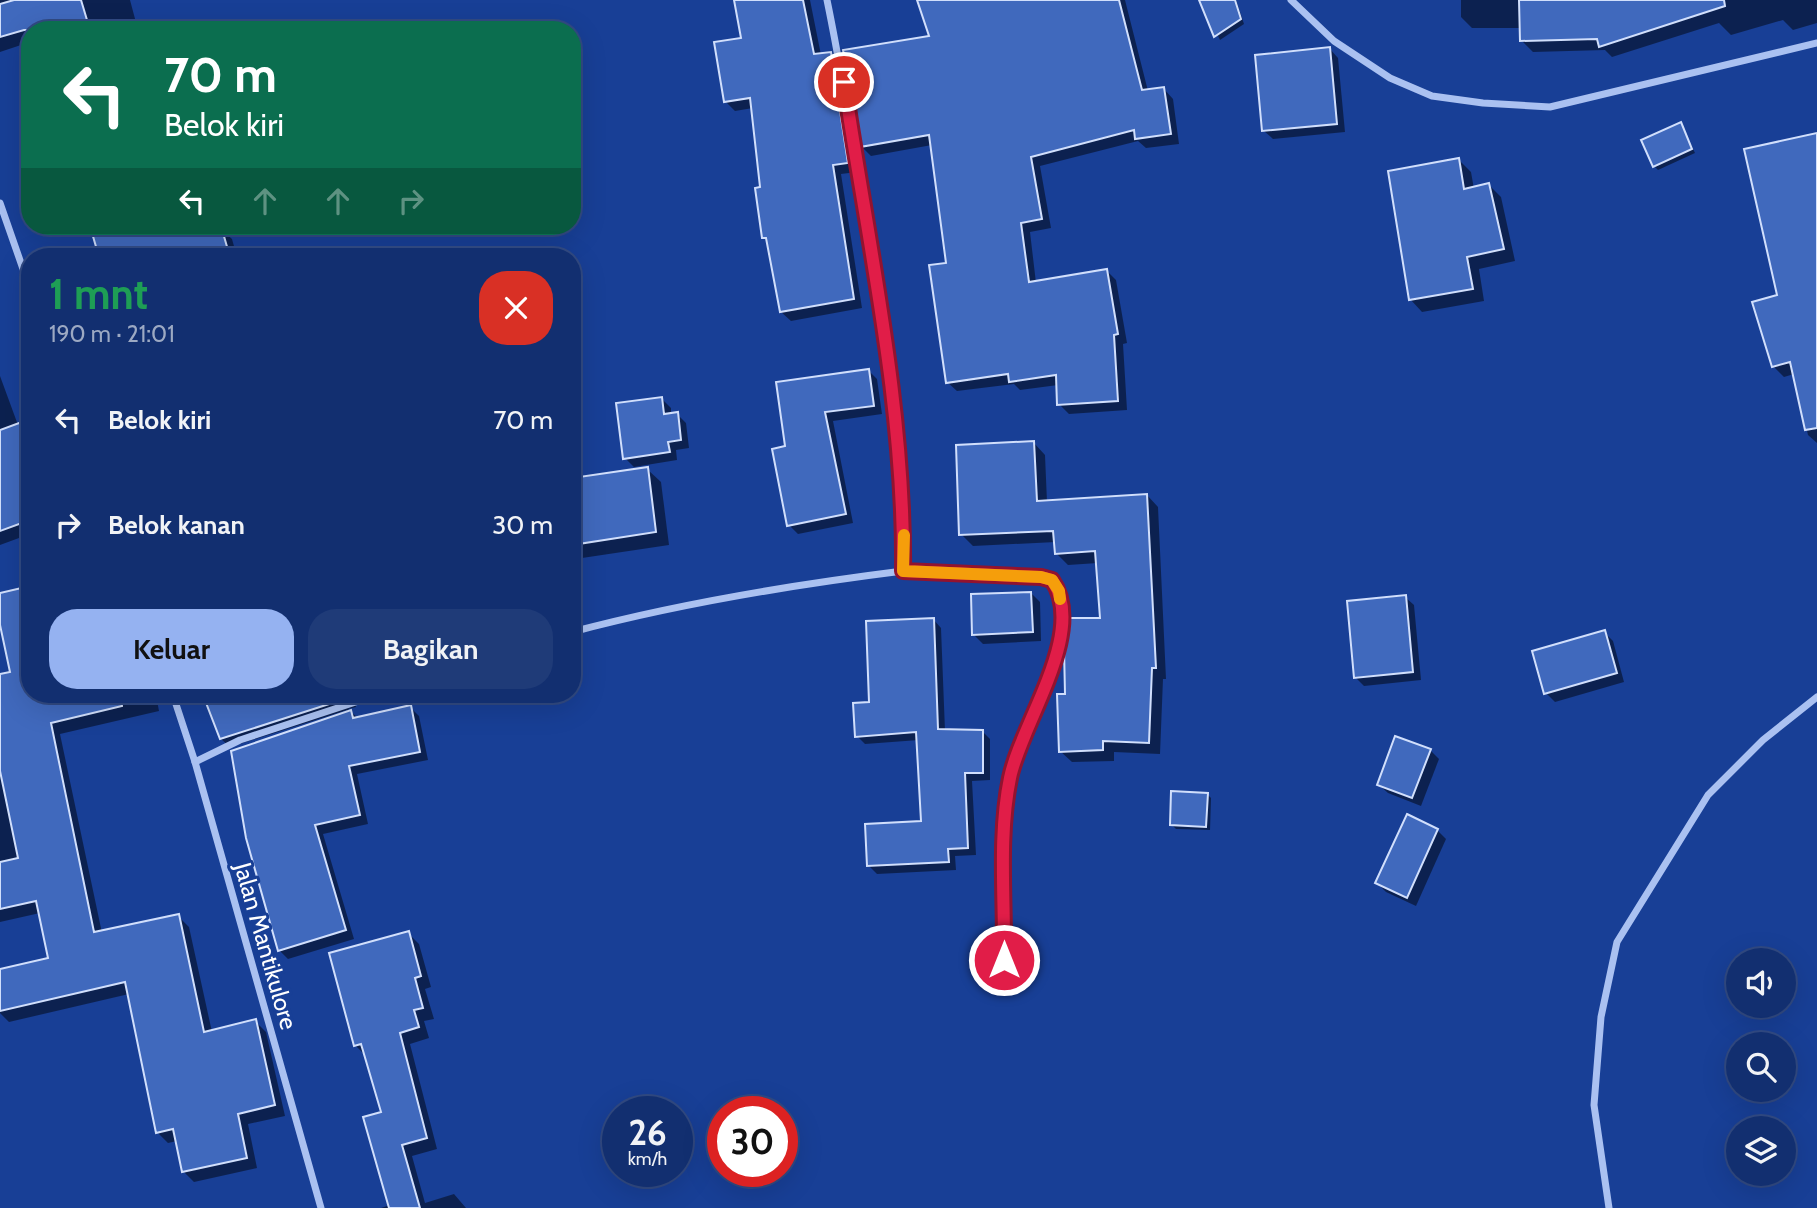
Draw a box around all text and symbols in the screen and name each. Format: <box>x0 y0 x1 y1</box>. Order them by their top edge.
text: 70 m <box>164 45 277 104</box>
icon: left <box>49 49 140 140</box>
pin <box>814 52 874 112</box>
icon: arrive <box>825 63 863 101</box>
text: Belok kiri <box>164 105 284 144</box>
icon: left <box>173 182 211 220</box>
icon: ahead <box>246 182 284 220</box>
icon: ahead <box>319 182 357 220</box>
icon: right <box>392 182 430 220</box>
text: 1 mnt <box>49 268 148 320</box>
button: close <box>479 271 553 345</box>
text: 190 m · 21:01 <box>49 320 175 348</box>
icon: left <box>49 401 87 439</box>
text: Belok kiri <box>108 404 211 436</box>
text: 70 m <box>493 404 553 436</box>
icon: right <box>49 506 87 544</box>
text: Belok kanan <box>108 509 245 541</box>
text: 30 m <box>492 509 553 541</box>
button: Keluar <box>49 609 294 689</box>
button: Bagikan <box>308 609 553 689</box>
street label: Jalan Mantikulore <box>228 858 304 1033</box>
position arrow <box>967 923 1041 997</box>
map controls <box>1726 948 1796 1186</box>
button: sound <box>1726 948 1796 1018</box>
button: search <box>1726 1032 1796 1102</box>
speed limit sign: 30 <box>707 1096 798 1187</box>
text: 26 <box>628 1111 667 1154</box>
button: layers <box>1726 1116 1796 1186</box>
text: km/h <box>628 1148 667 1170</box>

